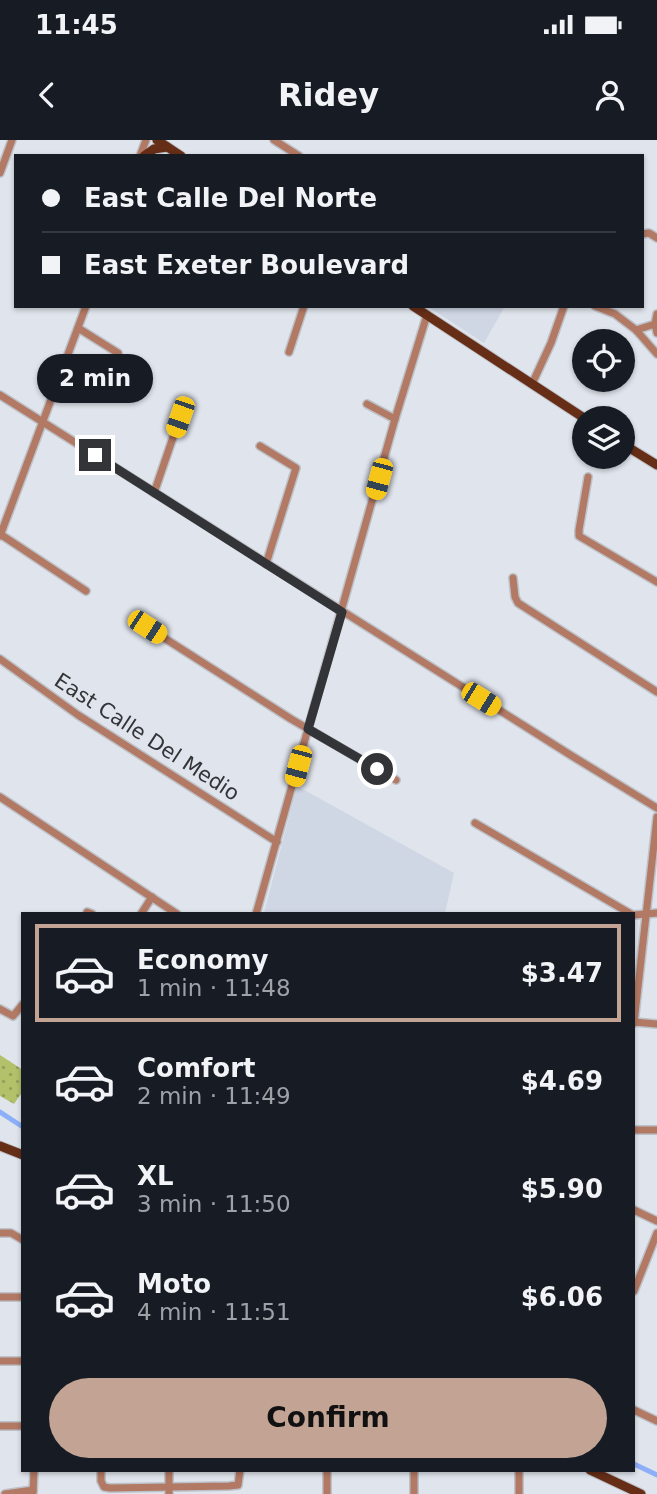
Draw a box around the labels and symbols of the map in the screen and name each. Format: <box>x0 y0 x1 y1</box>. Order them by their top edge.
callout: 2 min <box>37 354 153 402</box>
car <box>164 394 197 440</box>
route end <box>79 439 111 471</box>
car <box>364 456 395 502</box>
car <box>124 607 171 647</box>
street label: East Calle Del Medio <box>50 668 244 806</box>
car <box>458 679 505 719</box>
car <box>283 743 314 789</box>
route start <box>361 753 393 785</box>

